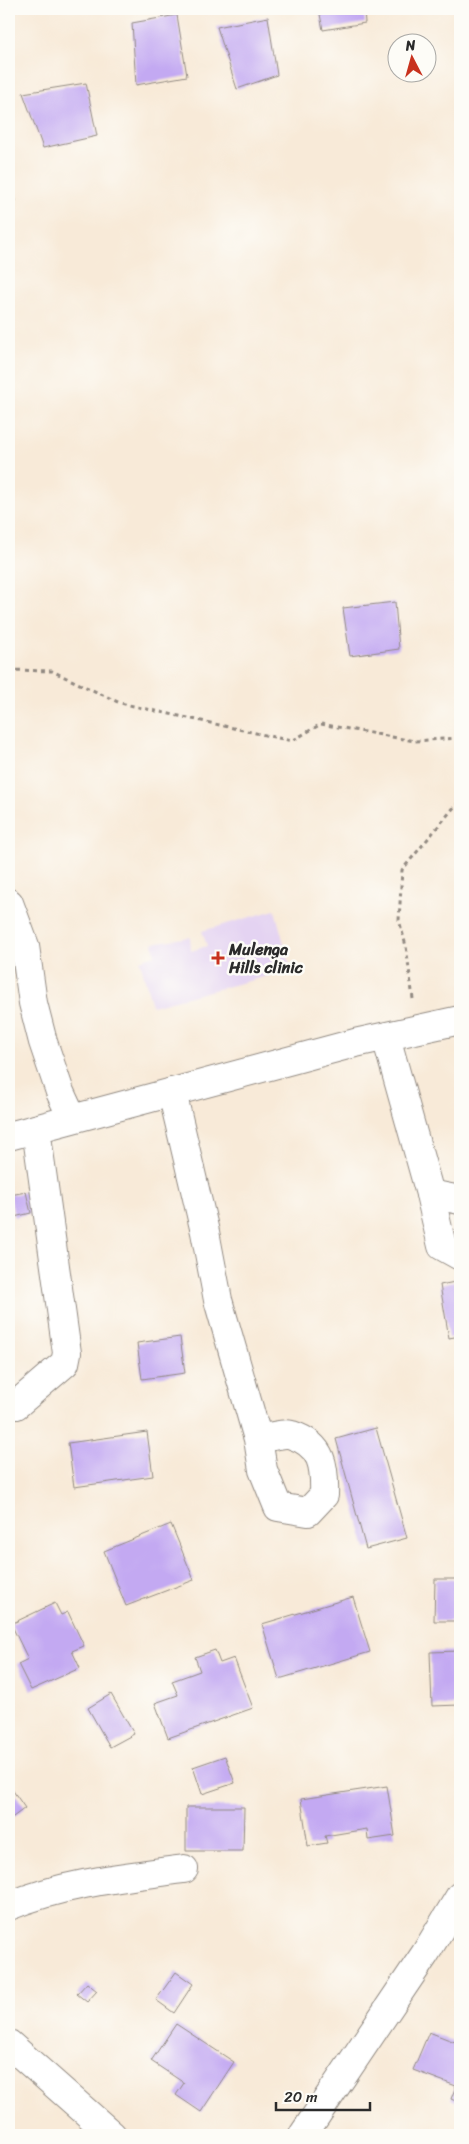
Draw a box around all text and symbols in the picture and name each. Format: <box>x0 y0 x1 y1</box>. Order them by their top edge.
north arrow <box>386 32 436 82</box>
text: N <box>404 33 417 59</box>
place label: Mulenga Hills clinic <box>228 935 304 982</box>
marker: Mulenga Hills clinic <box>211 951 225 965</box>
scale bar <box>276 2079 370 2111</box>
text: 20 m <box>284 2084 318 2110</box>

